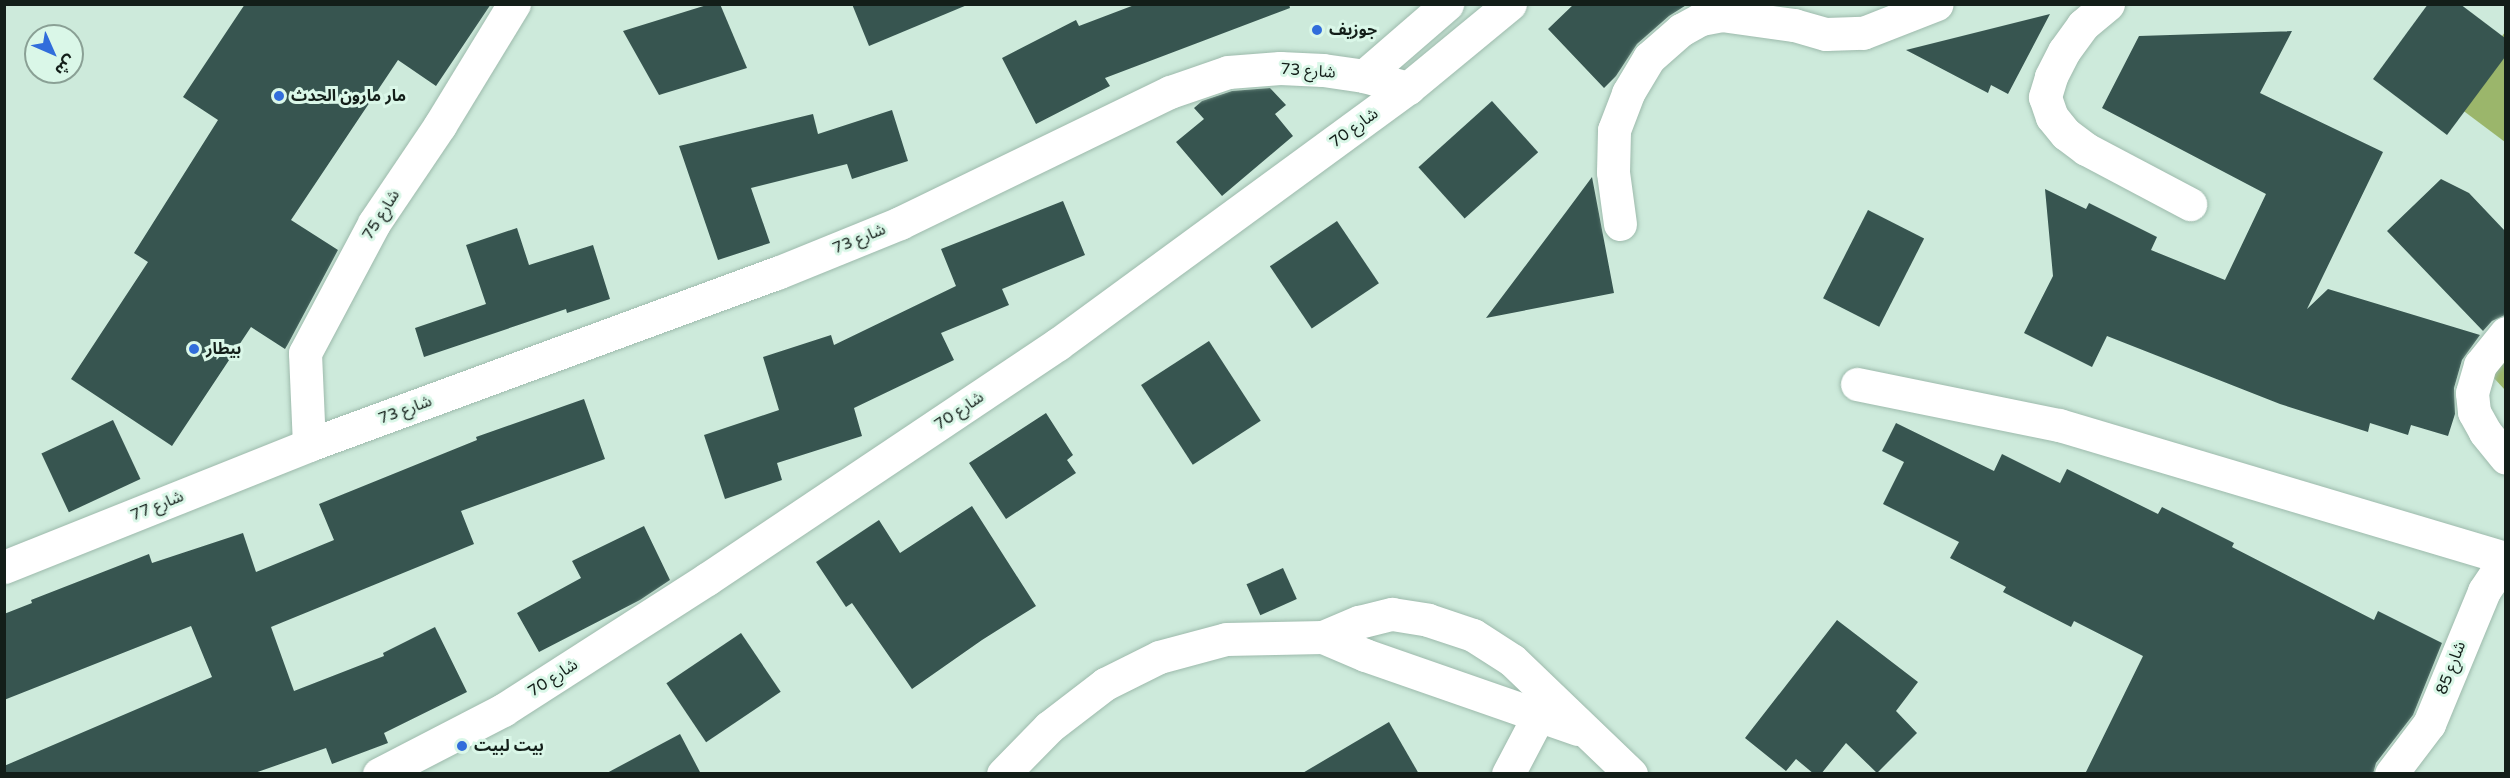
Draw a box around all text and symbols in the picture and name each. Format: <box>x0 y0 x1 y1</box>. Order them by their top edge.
place label: جوزيف <box>1329 20 1377 40</box>
marker: جوزيف <box>1310 23 1324 37</box>
north arrow <box>24 24 84 84</box>
text: ش <box>50 50 80 80</box>
street label: شارع 73 <box>1280 59 1336 83</box>
place label: مار مارون الحدث <box>291 86 406 106</box>
marker: مار مارون الحدث <box>272 89 286 103</box>
street label: شارع 70 <box>1326 104 1382 152</box>
street label: شارع 75 <box>358 186 404 244</box>
street label: شارع 73 <box>830 220 888 258</box>
place label: بيطار <box>206 339 241 359</box>
marker: بيطار <box>187 342 201 356</box>
street label: شارع 70 <box>931 388 987 434</box>
street label: شارع 73 <box>376 391 434 429</box>
street label: شارع 77 <box>128 487 186 525</box>
street label: شارع 85 <box>2432 639 2470 697</box>
street label: شارع 70 <box>525 655 581 701</box>
place label: بيت لبيت <box>474 736 544 756</box>
marker: بيت لبيت <box>455 739 469 753</box>

